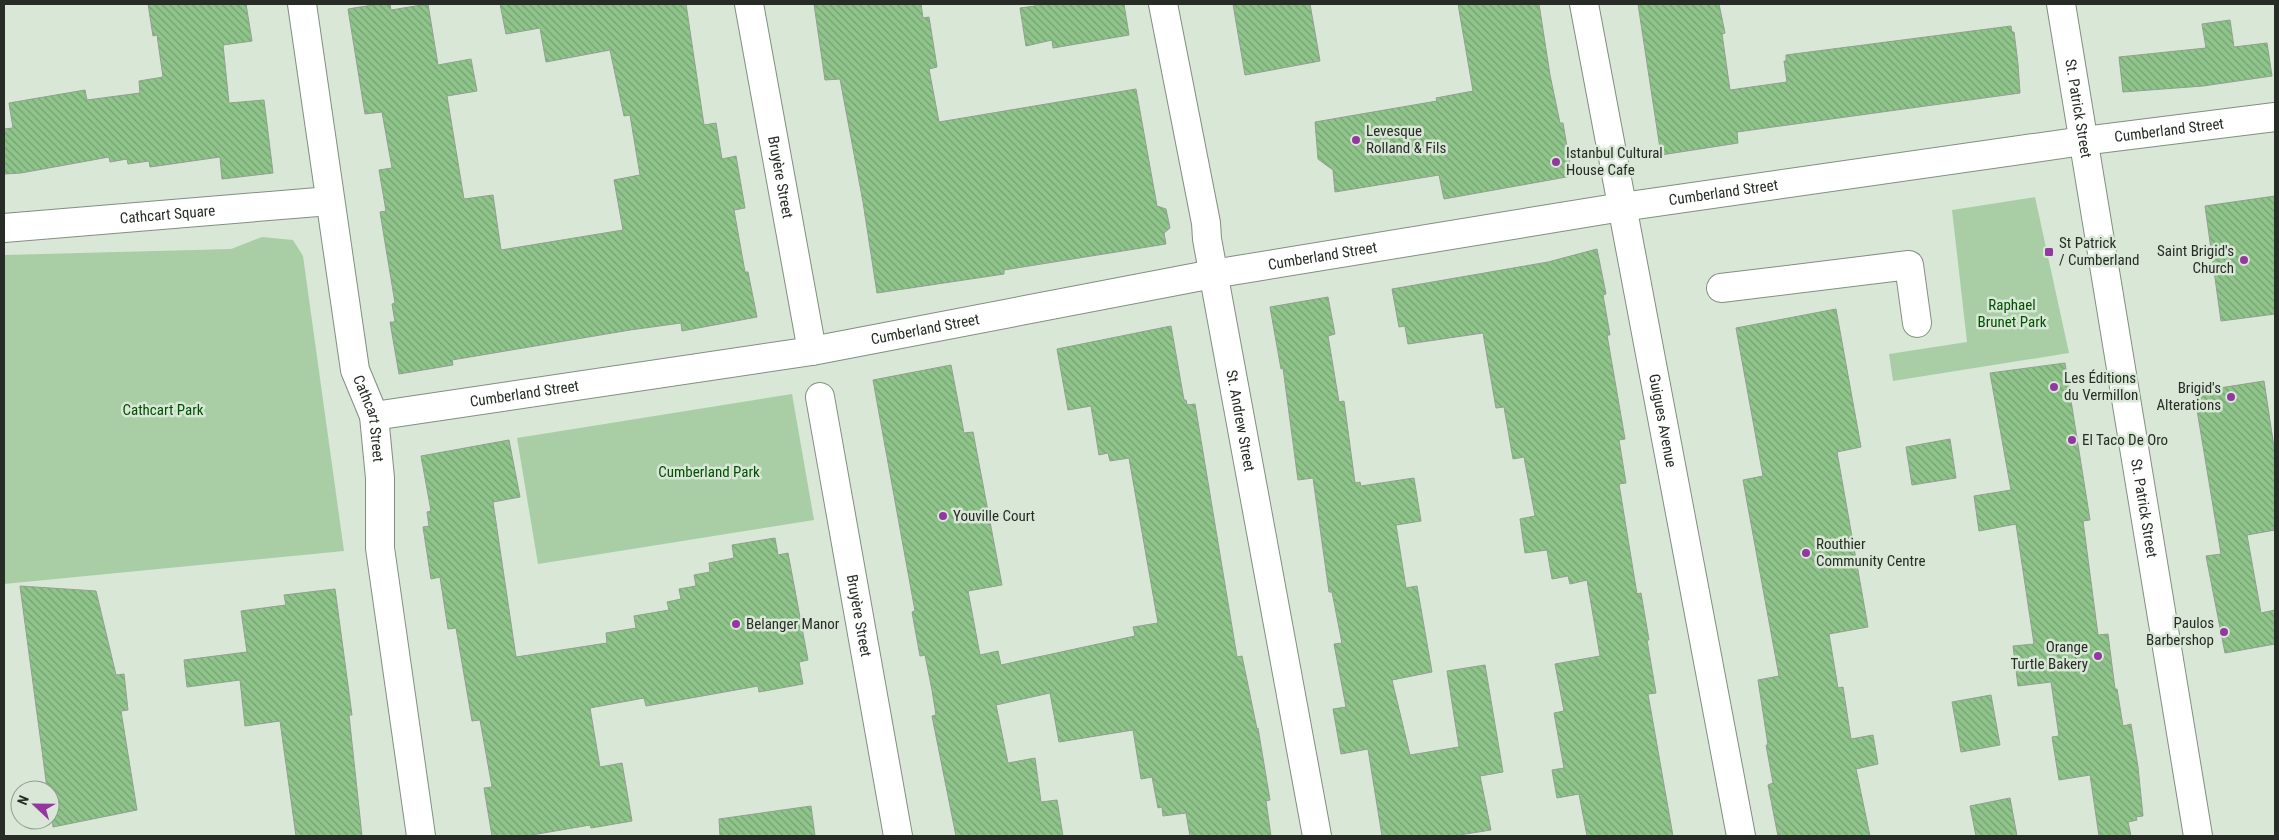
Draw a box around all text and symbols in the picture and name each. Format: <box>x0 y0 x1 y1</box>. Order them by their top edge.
street label: St. Patrick Street <box>2061 58 2095 159</box>
street label: Cumberland Street <box>2113 114 2225 146</box>
place label: Levesque Rolland & Fils <box>1366 122 1446 157</box>
marker: Levesque Rolland & Fils <box>1350 134 1362 146</box>
street label: Bruyère Street <box>764 135 797 220</box>
place label: Istanbul Cultural House Cafe <box>1566 144 1663 179</box>
marker: Istanbul Cultural House Cafe <box>1550 156 1562 168</box>
street label: Cumberland Street <box>1668 176 1779 209</box>
street label: Cathcart Square <box>119 202 216 227</box>
place label: St Patrick / Cumberland <box>2059 234 2139 269</box>
street label: Cumberland Street <box>1267 238 1378 274</box>
place label: Saint Brigid's Church <box>2157 242 2234 277</box>
marker: St Patrick / Cumberland <box>2043 246 2055 258</box>
marker: Saint Brigid's Church <box>2238 254 2250 266</box>
park label: Raphael Brunet Park <box>1978 296 2047 331</box>
street label: Cumberland Street <box>869 310 981 348</box>
street label: St. Andrew Street <box>1222 369 1259 473</box>
place label: Les Éditions du Vermillon <box>2064 369 2138 404</box>
street label: Cathcart Street <box>349 372 387 463</box>
street label: Guigues Avenue <box>1645 372 1680 469</box>
street label: Cumberland Street <box>469 377 580 411</box>
place label: Brigid's Alterations <box>2156 379 2221 414</box>
marker: Les Éditions du Vermillon <box>2048 381 2060 393</box>
marker: Brigid's Alterations <box>2225 391 2237 403</box>
park label: Cathcart Park <box>122 401 204 419</box>
place label: El Taco De Oro <box>2082 431 2168 449</box>
marker: El Taco De Oro <box>2066 434 2078 446</box>
street label: St. Patrick Street <box>2127 457 2161 559</box>
park label: Cumberland Park <box>658 463 760 481</box>
place label: Youville Court <box>953 507 1035 525</box>
marker: Youville Court <box>937 510 949 522</box>
place label: Routhier Community Centre <box>1816 535 1925 570</box>
marker: Routhier Community Centre <box>1800 547 1812 559</box>
street label: Bruyère Street <box>843 573 875 658</box>
place label: Paulos Barbershop <box>2146 614 2214 649</box>
place label: Belanger Manor <box>746 615 840 633</box>
marker: Belanger Manor <box>730 618 742 630</box>
marker: Paulos Barbershop <box>2218 626 2230 638</box>
place label: Orange Turtle Bakery <box>2010 638 2088 673</box>
marker: Orange Turtle Bakery <box>2092 650 2104 662</box>
north arrow <box>10 780 60 830</box>
text: N <box>14 793 32 807</box>

